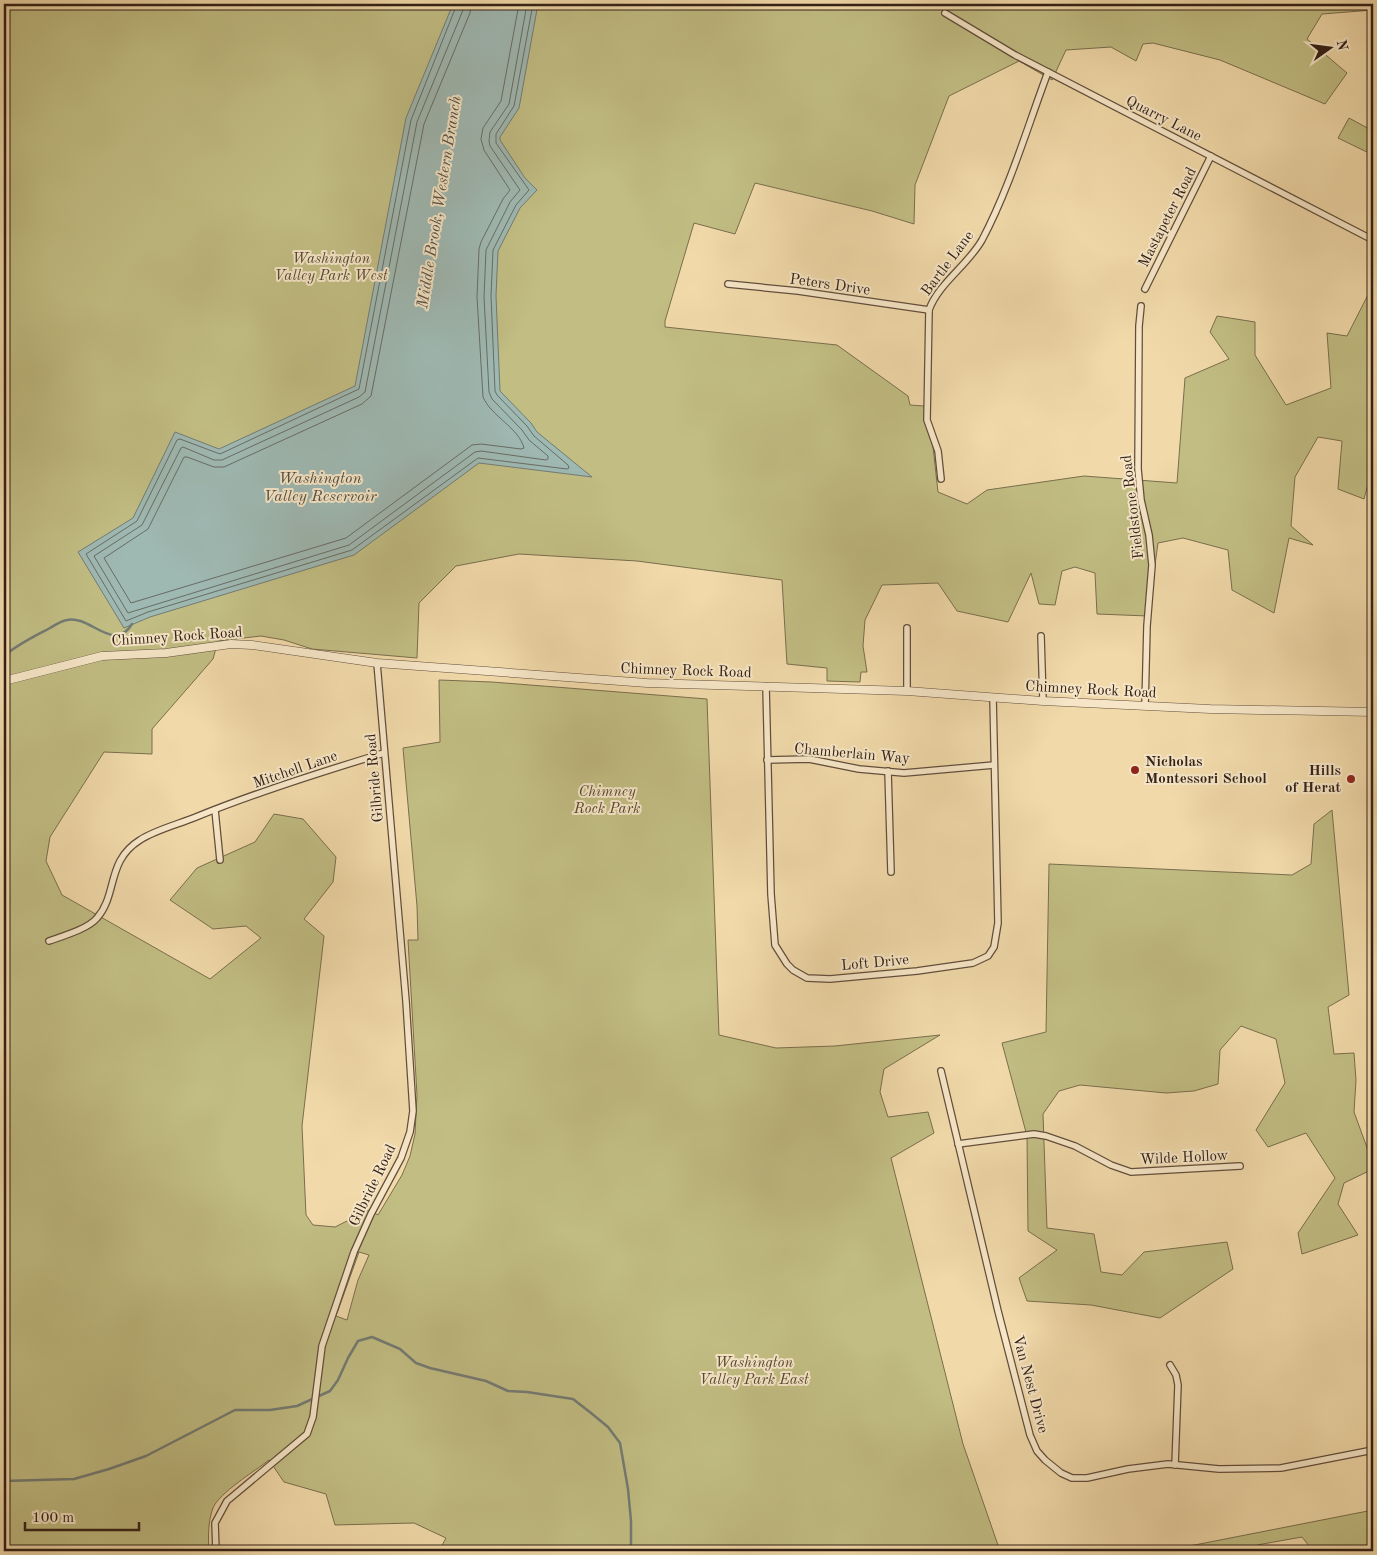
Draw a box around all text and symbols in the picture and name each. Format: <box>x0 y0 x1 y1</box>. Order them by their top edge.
north arrow <box>1304 22 1354 72</box>
text: N <box>1334 38 1350 52</box>
street label: Quarry Lane <box>1123 94 1204 145</box>
water label: Middle Brook, Western Branch <box>415 95 465 311</box>
street label: Mastapeter Road <box>1137 165 1200 270</box>
street label: Bartle Lane <box>919 229 977 299</box>
park label: Washington Valley Park West <box>274 252 388 284</box>
street label: Peters Drive <box>788 272 871 299</box>
street label: Fieldstone Road <box>1120 454 1147 560</box>
water label: Washington Valley Reservoir <box>263 471 378 505</box>
street label: Chimney Rock Road <box>111 625 243 650</box>
street label: Chimney Rock Road <box>620 662 752 681</box>
street label: Chimney Rock Road <box>1025 680 1157 701</box>
street label: Gilbride Road <box>364 733 387 823</box>
street label: Chamberlain Way <box>793 742 910 767</box>
street label: Mitchell Lane <box>251 749 340 792</box>
place label: Nicholas Montessori School <box>1145 755 1267 787</box>
marker: Nicholas Montessori School <box>1129 764 1141 776</box>
place label: Hills of Herat <box>1285 764 1342 796</box>
marker: Hills of Herat <box>1345 773 1357 785</box>
park label: Chimney Rock Park <box>573 785 640 817</box>
street label: Loft Drive <box>841 953 910 974</box>
street label: Gilbride Road <box>347 1142 400 1229</box>
street label: Wilde Hollow <box>1139 1149 1229 1168</box>
street label: Van Nest Drive <box>1009 1334 1050 1435</box>
park label: Washington Valley Park East <box>699 1356 809 1388</box>
scale bar <box>25 1500 139 1532</box>
text: 100 m <box>32 1511 74 1526</box>

